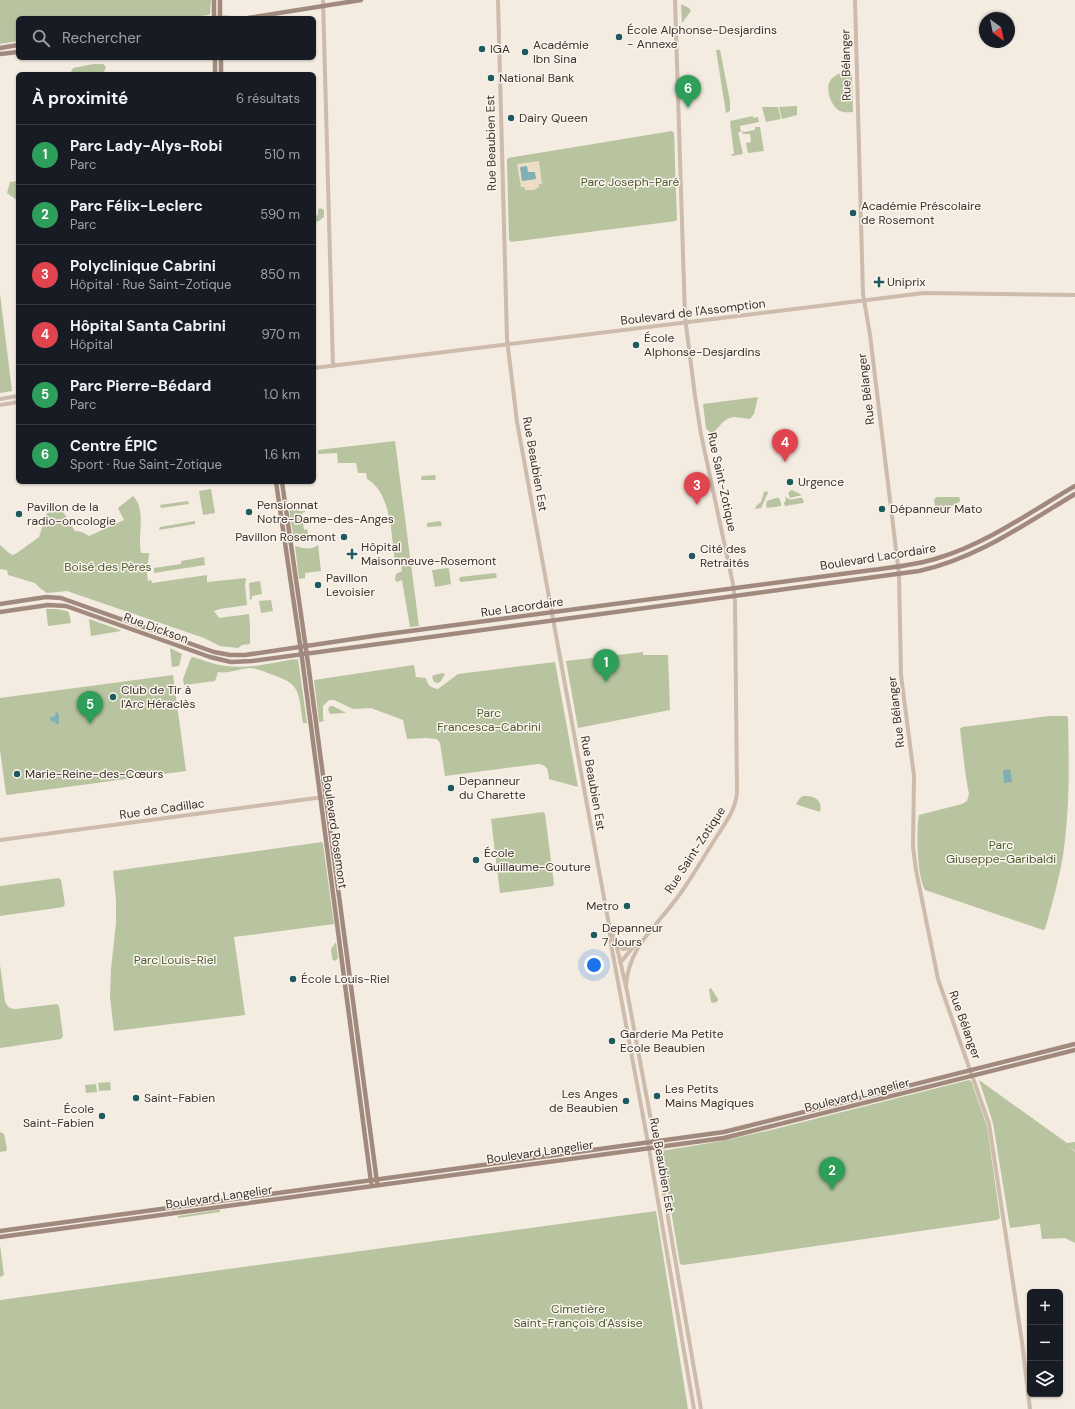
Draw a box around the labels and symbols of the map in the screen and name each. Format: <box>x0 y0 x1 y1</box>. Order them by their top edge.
north arrow <box>979 12 1015 48</box>
place label: École Alphonse-Desjardins - Annexe <box>627 22 777 52</box>
street label: Rue Bélanger <box>837 28 855 101</box>
marker: École Alphonse-Desjardins - Annexe <box>614 32 624 42</box>
place label: Académie Ibn Sina <box>533 37 589 67</box>
place label: IGA <box>490 41 510 57</box>
marker: IGA <box>477 44 487 54</box>
marker: Académie Ibn Sina <box>520 47 530 57</box>
place label: National Bank <box>499 70 574 86</box>
marker: National Bank <box>486 73 496 83</box>
pin: 6 <box>675 75 701 108</box>
street label: Rue Beaubien Est <box>482 95 500 191</box>
place label: Dairy Queen <box>519 110 588 126</box>
marker: Dairy Queen <box>506 113 516 123</box>
park label: Parc Joseph-Paré <box>581 174 679 190</box>
place label: Académie Préscolaire de Rosemont <box>861 198 981 228</box>
marker: Académie Préscolaire de Rosemont <box>848 208 858 218</box>
place label: Uniprix <box>887 274 925 290</box>
marker: Uniprix <box>874 277 884 287</box>
street label: Boulevard de l'Assomption <box>620 295 767 329</box>
place label: École Alphonse-Desjardins <box>644 330 760 360</box>
marker: École Alphonse-Desjardins <box>631 340 641 350</box>
street label: Rue Bélanger <box>854 352 878 426</box>
street label: Rue Beaubien Est <box>519 415 551 513</box>
pin: 4 <box>772 429 798 462</box>
street label: Rue Saint-Zotique <box>704 431 740 533</box>
pin: 3 <box>684 472 710 505</box>
place label: Urgence <box>798 474 844 490</box>
marker: Urgence <box>785 477 795 487</box>
place label: Pensionnat Notre-Dame-des-Anges <box>257 497 394 527</box>
place label: Pavillon de la radio-oncologie <box>27 499 116 529</box>
place label: Dépanneur Mato <box>890 501 982 517</box>
marker: Dépanneur Mato <box>877 504 887 514</box>
marker: Pensionnat Notre-Dame-des-Anges <box>244 507 254 517</box>
marker: Pavillon de la radio-oncologie <box>14 509 24 519</box>
place label: Pavillon Rosemont <box>235 529 336 545</box>
marker: Pavillon Rosemont <box>339 532 349 542</box>
place label: Hôpital Maisonneuve-Rosemont <box>361 539 497 569</box>
street label: Boulevard Lacordaire <box>819 540 937 574</box>
place label: Cité des Retraités <box>700 541 749 571</box>
marker: Hôpital Maisonneuve-Rosemont <box>346 548 358 560</box>
marker: Cité des Retraités <box>687 551 697 561</box>
park label: Boisé des Pères <box>64 559 152 575</box>
place label: Pavillon Levoisier <box>326 570 375 600</box>
marker: Pavillon Levoisier <box>313 580 323 590</box>
street label: Rue Lacordaire <box>480 593 564 621</box>
street label: Rue Dickson <box>121 609 191 647</box>
pin: 1 <box>593 649 619 682</box>
street label: Rue Bélanger <box>884 675 908 749</box>
place label: Club de Tir à l'Arc Héraclès <box>121 682 195 712</box>
pin: 5 <box>77 691 103 724</box>
marker: Club de Tir à l'Arc Héraclès <box>108 692 118 702</box>
park label: Parc Francesca-Cabrini <box>437 705 541 735</box>
street label: Rue Beaubien Est <box>577 734 609 832</box>
place label: Marie-Reine-des-Cœurs <box>25 766 163 782</box>
marker: Marie-Reine-des-Cœurs <box>12 769 22 779</box>
place label: Depanneur du Charette <box>459 773 526 803</box>
street label: Boulevard Rosemont <box>319 774 351 890</box>
marker: Depanneur du Charette <box>446 783 456 793</box>
street label: Rue de Cadillac <box>118 795 206 823</box>
street label: Rue Saint-Zotique <box>661 803 729 897</box>
park label: Parc Giuseppe-Garibaldi <box>946 837 1056 867</box>
place label: École Guillaume-Couture <box>484 845 591 875</box>
marker: École Guillaume-Couture <box>471 855 481 865</box>
place label: Metro <box>586 898 619 914</box>
marker: Metro <box>622 901 632 911</box>
place label: Depanneur 7 Jours <box>602 920 664 950</box>
marker: Depanneur 7 Jours <box>589 930 599 940</box>
park label: Parc Louis-Riel <box>134 952 216 968</box>
your location <box>584 955 604 975</box>
place label: École Louis-Riel <box>301 971 389 987</box>
marker: École Louis-Riel <box>288 974 298 984</box>
street label: Rue Bélanger <box>945 988 985 1062</box>
place label: Garderie Ma Petite Ecole Beaubien <box>620 1026 724 1056</box>
marker: Garderie Ma Petite Ecole Beaubien <box>607 1036 617 1046</box>
street label: Boulevard Langelier <box>803 1074 912 1116</box>
place label: Les Petits Mains Magiques <box>665 1081 754 1111</box>
place label: Les Anges de Beaubien <box>549 1086 618 1116</box>
place label: Saint-Fabien <box>144 1090 215 1106</box>
marker: Les Petits Mains Magiques <box>652 1091 662 1101</box>
marker: Saint-Fabien <box>131 1093 141 1103</box>
marker: Les Anges de Beaubien <box>621 1096 631 1106</box>
place label: École Saint-Fabien <box>23 1101 94 1131</box>
marker: École Saint-Fabien <box>97 1111 107 1121</box>
street label: Rue Beaubien Est <box>646 1116 678 1214</box>
street label: Boulevard Langelier <box>486 1137 595 1167</box>
pin: 2 <box>819 1157 845 1190</box>
street label: Boulevard Langelier <box>165 1182 274 1212</box>
park label: Cimetière Saint-François d'Assise <box>513 1301 643 1331</box>

